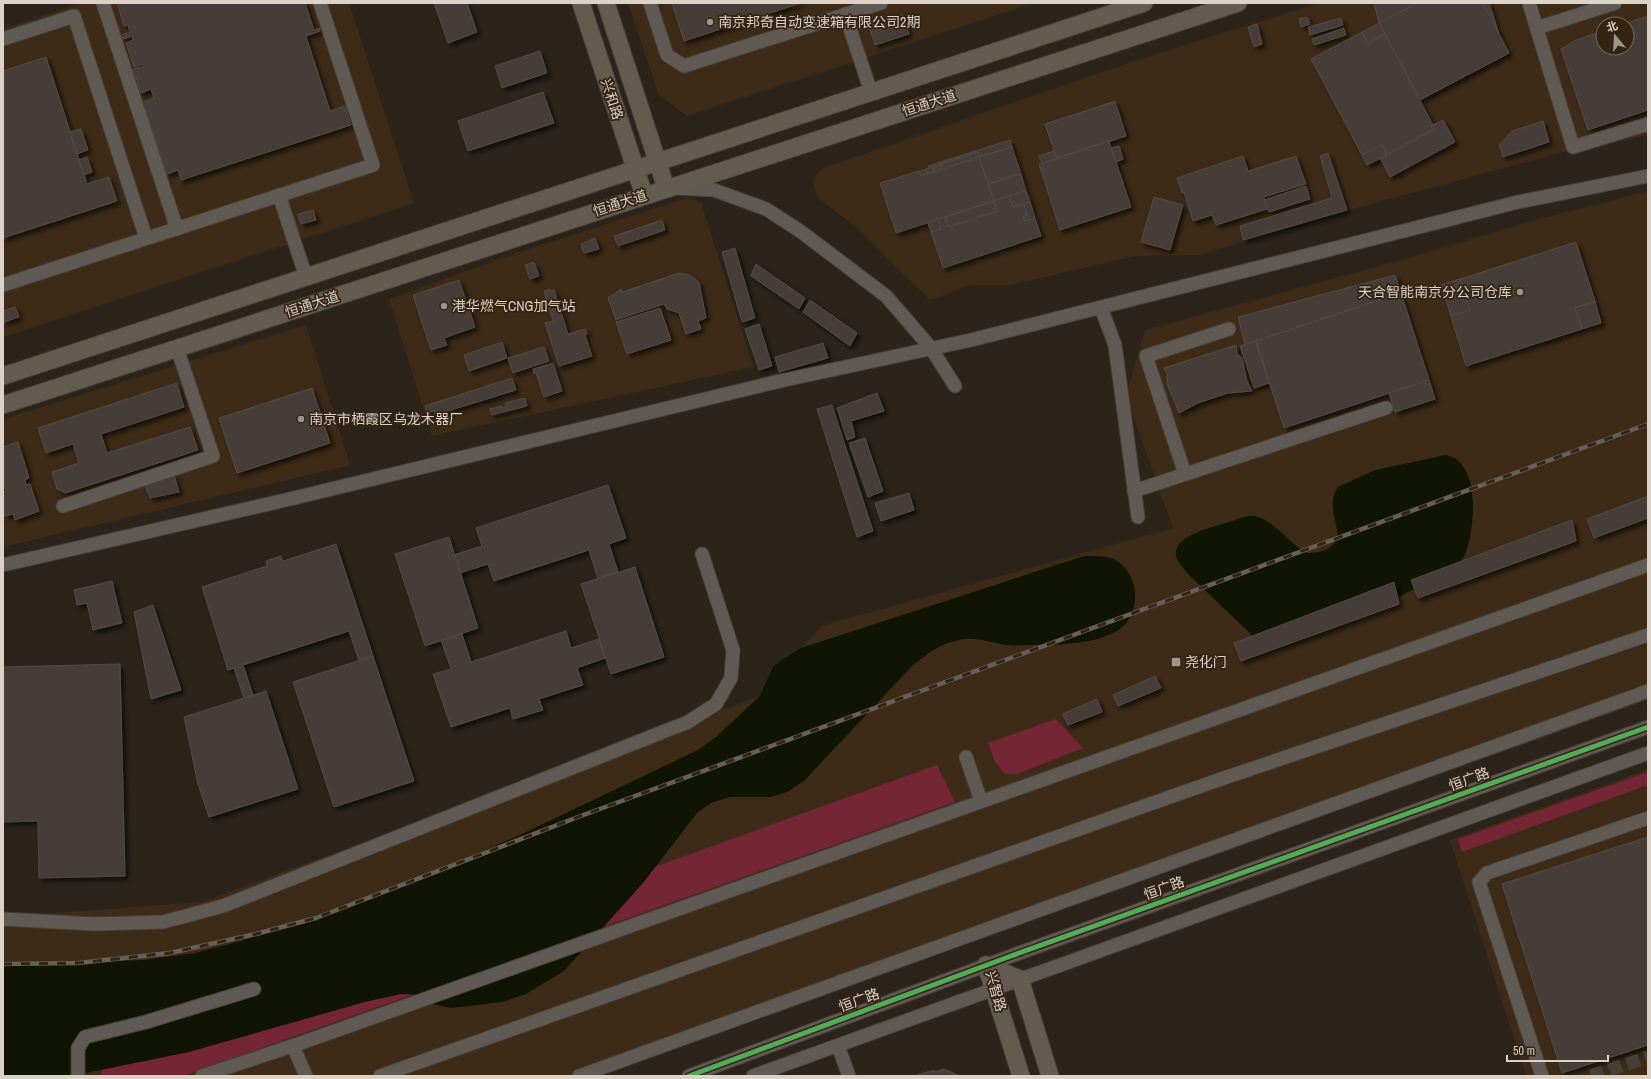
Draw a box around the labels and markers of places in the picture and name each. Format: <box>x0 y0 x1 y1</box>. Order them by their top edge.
place label: 南京邦奇自动变速箱有限公司2期 <box>718 13 920 31</box>
marker: 南京邦奇自动变速箱有限公司2期 <box>705 17 715 27</box>
place label: 天合智能南京分公司仓库 <box>1358 283 1512 301</box>
marker: 天合智能南京分公司仓库 <box>1515 287 1525 297</box>
place label: 港华燃气CNG加气站 <box>452 297 576 315</box>
marker: 港华燃气CNG加气站 <box>439 301 449 311</box>
place label: 南京市栖霞区乌龙木器厂 <box>309 410 463 428</box>
marker: 南京市栖霞区乌龙木器厂 <box>296 414 306 424</box>
place label: 尧化门 <box>1185 653 1227 671</box>
marker: 尧化门 <box>1170 656 1182 668</box>

